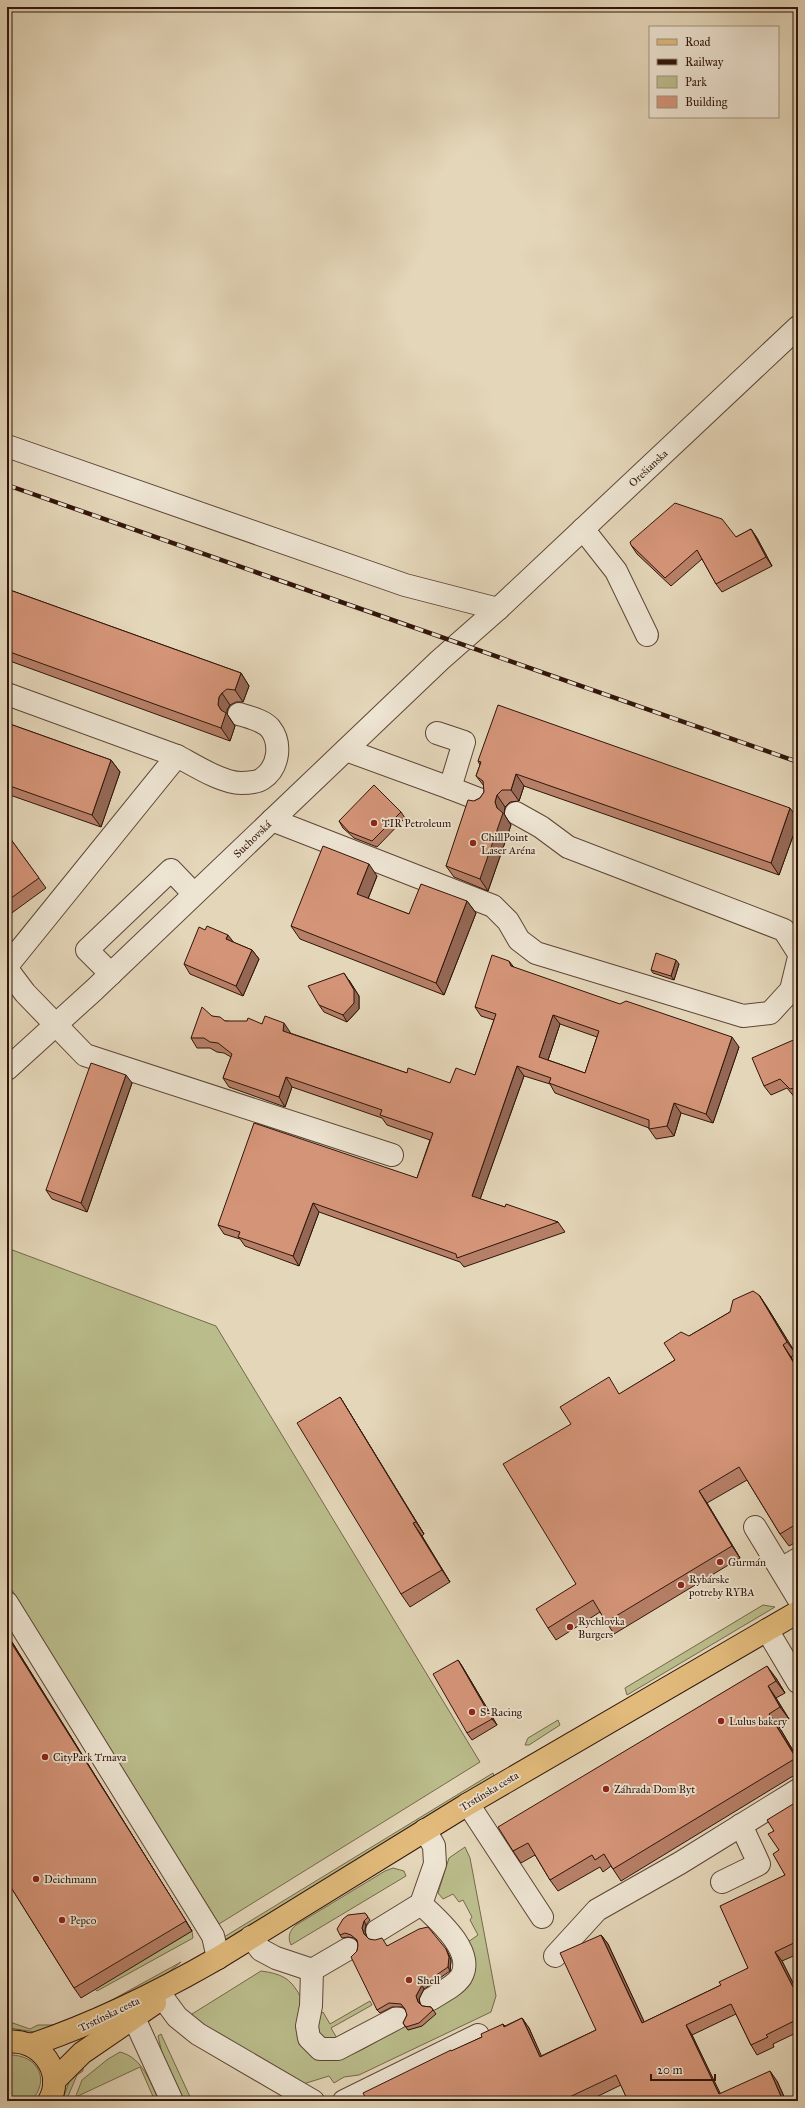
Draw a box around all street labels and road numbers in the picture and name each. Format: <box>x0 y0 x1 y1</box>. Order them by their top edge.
street label: Orešianska <box>626 447 671 490</box>
street label: Suchovská <box>231 818 274 861</box>
street label: Trstínska cesta <box>458 1769 521 1814</box>
street label: Trstínska cesta <box>77 1994 142 2035</box>

